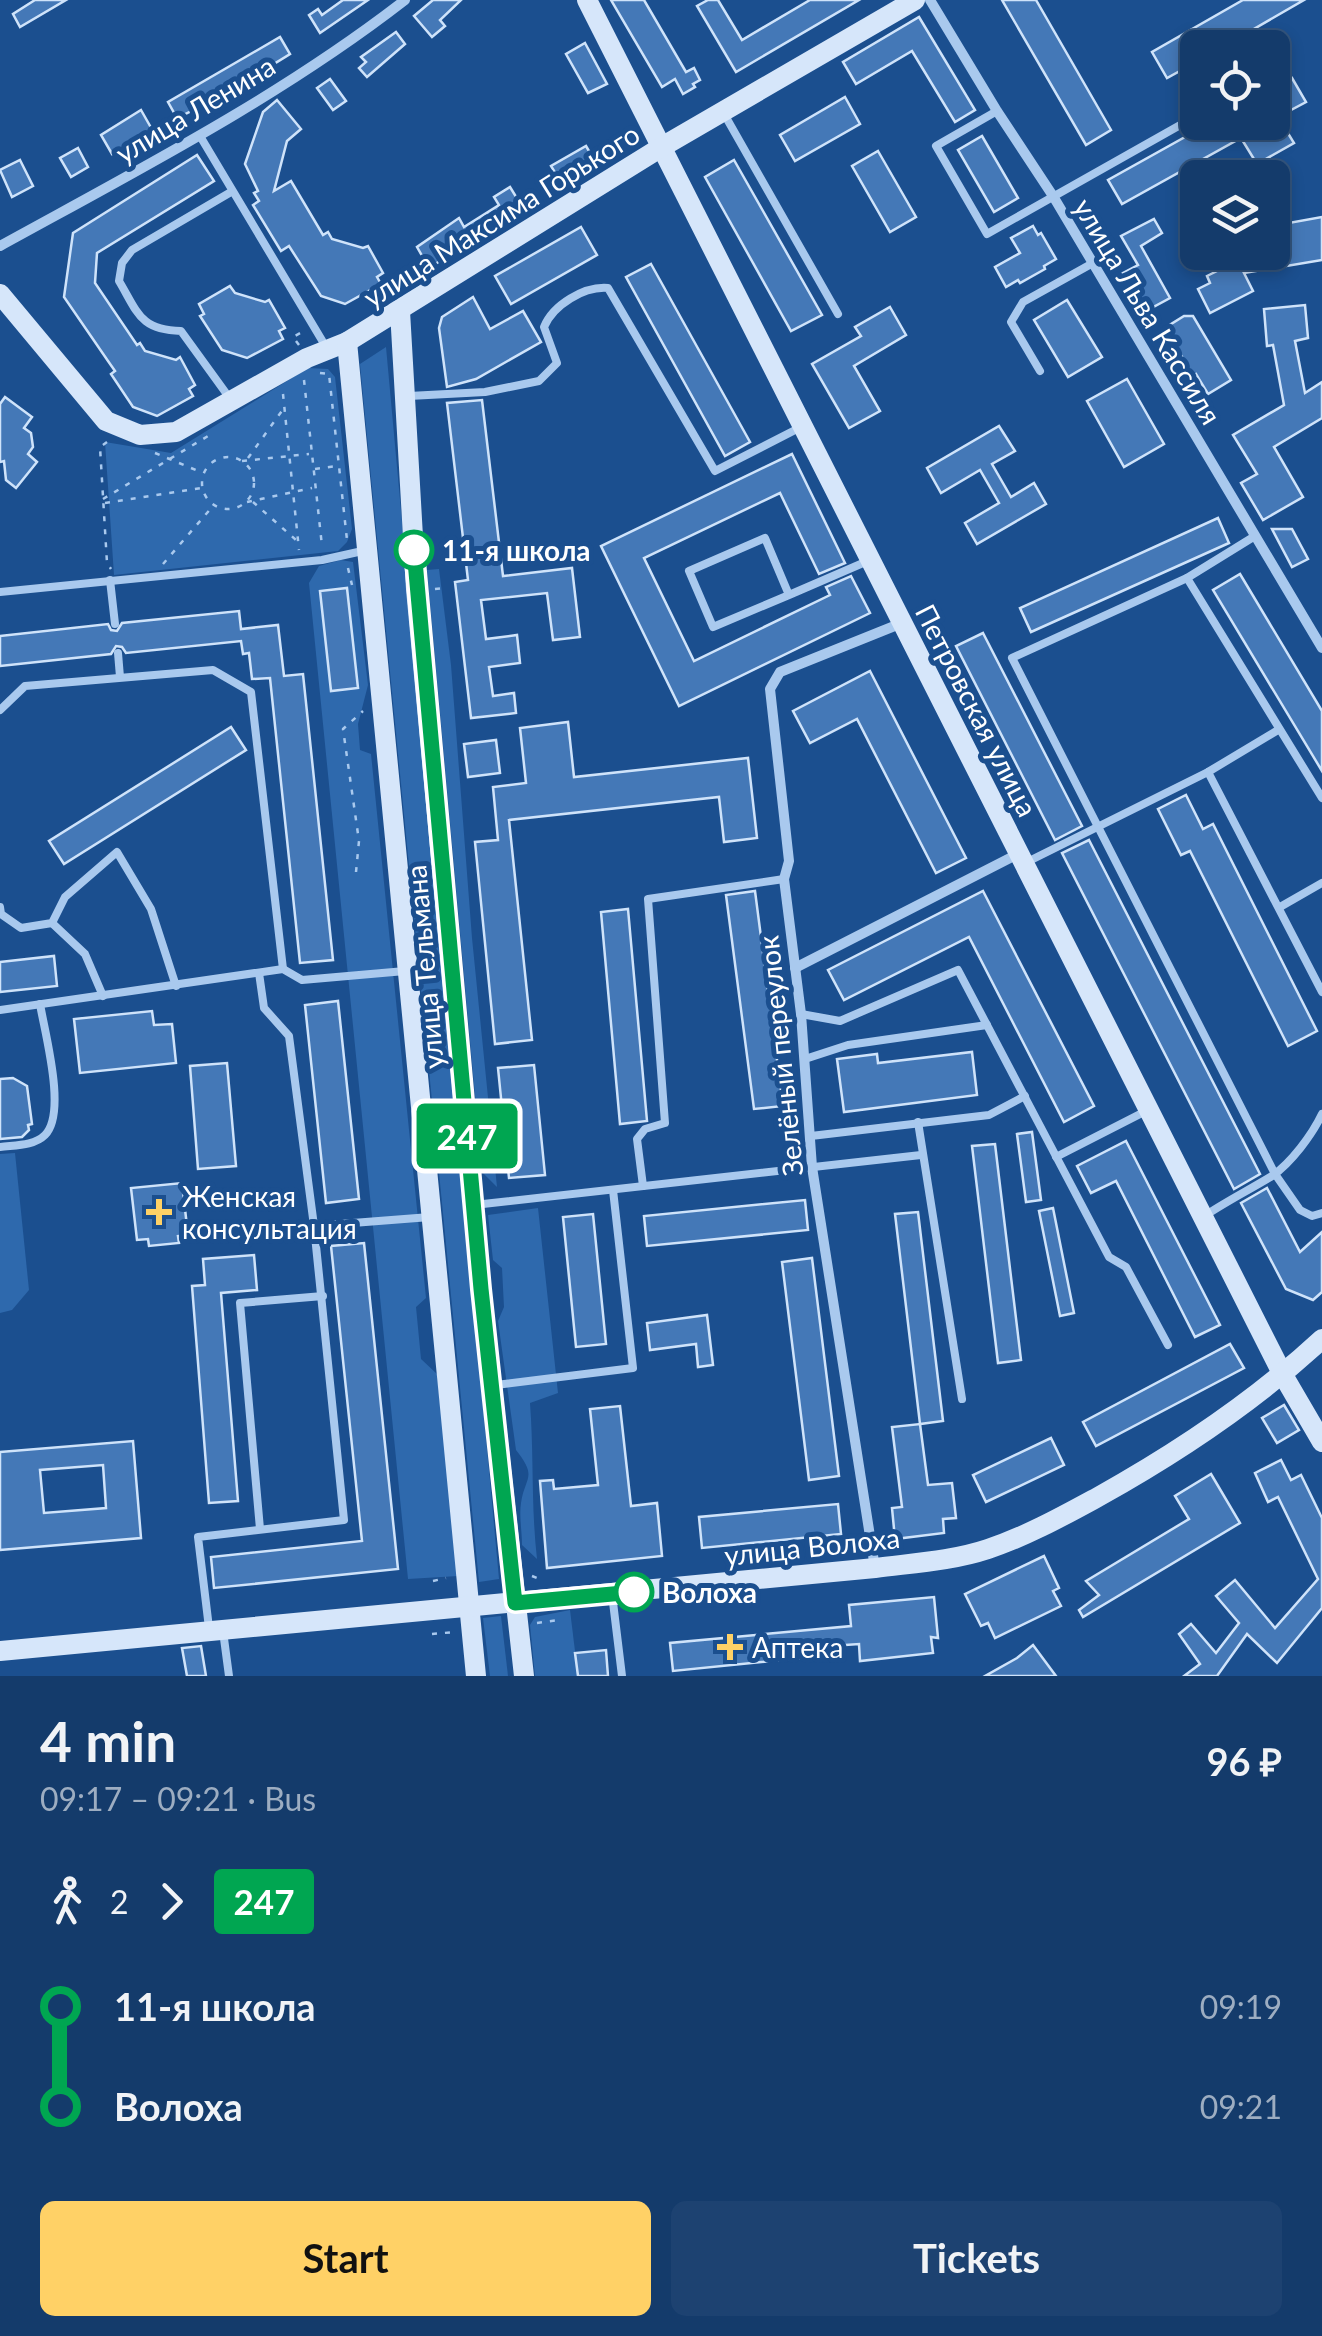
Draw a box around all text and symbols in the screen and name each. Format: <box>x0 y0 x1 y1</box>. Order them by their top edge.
map controls <box>1180 30 1290 270</box>
button: locate <box>1180 30 1290 140</box>
street label: улица Ленина <box>109 48 281 170</box>
street label: улица Максима Горького <box>357 116 645 314</box>
button: layers <box>1180 160 1290 270</box>
street label: улица Льва Кассиля <box>1067 192 1229 430</box>
marker: 11-я школа <box>395 531 433 569</box>
place label: 11-я школа <box>442 533 591 567</box>
street label: Петровская улица <box>909 598 1045 822</box>
street label: улица Тельмана <box>398 864 450 1070</box>
street label: Зелёный переулок <box>750 934 810 1178</box>
line badge: 247 <box>410 1104 524 1168</box>
text: 247 <box>437 1115 497 1157</box>
place label: Женская консультация <box>182 1179 357 1245</box>
marker: Женская консультация <box>146 1199 172 1225</box>
street label: улица Волоха <box>722 1520 902 1572</box>
marker: Волоха <box>615 1573 653 1611</box>
place label: Волоха <box>662 1575 757 1609</box>
place label: Аптека <box>752 1630 843 1664</box>
marker: Аптека <box>717 1634 743 1660</box>
text: 4 min <box>40 1708 176 1774</box>
text: 96 ₽ <box>1207 1738 1282 1784</box>
text: 09:17 – 09:21 · Bus <box>40 1779 316 1818</box>
icon: walk <box>40 1874 95 1929</box>
icon: forward <box>144 1874 199 1929</box>
text: 247 <box>234 1880 294 1922</box>
text: 2 <box>110 1882 129 1921</box>
text: 11-я школа <box>114 1983 316 2029</box>
text: 09:19 <box>1200 1987 1282 2026</box>
text: Волоха <box>114 2083 243 2129</box>
text: 09:21 <box>1200 2087 1282 2126</box>
button: Start <box>40 2201 651 2316</box>
button: Tickets <box>671 2201 1282 2316</box>

